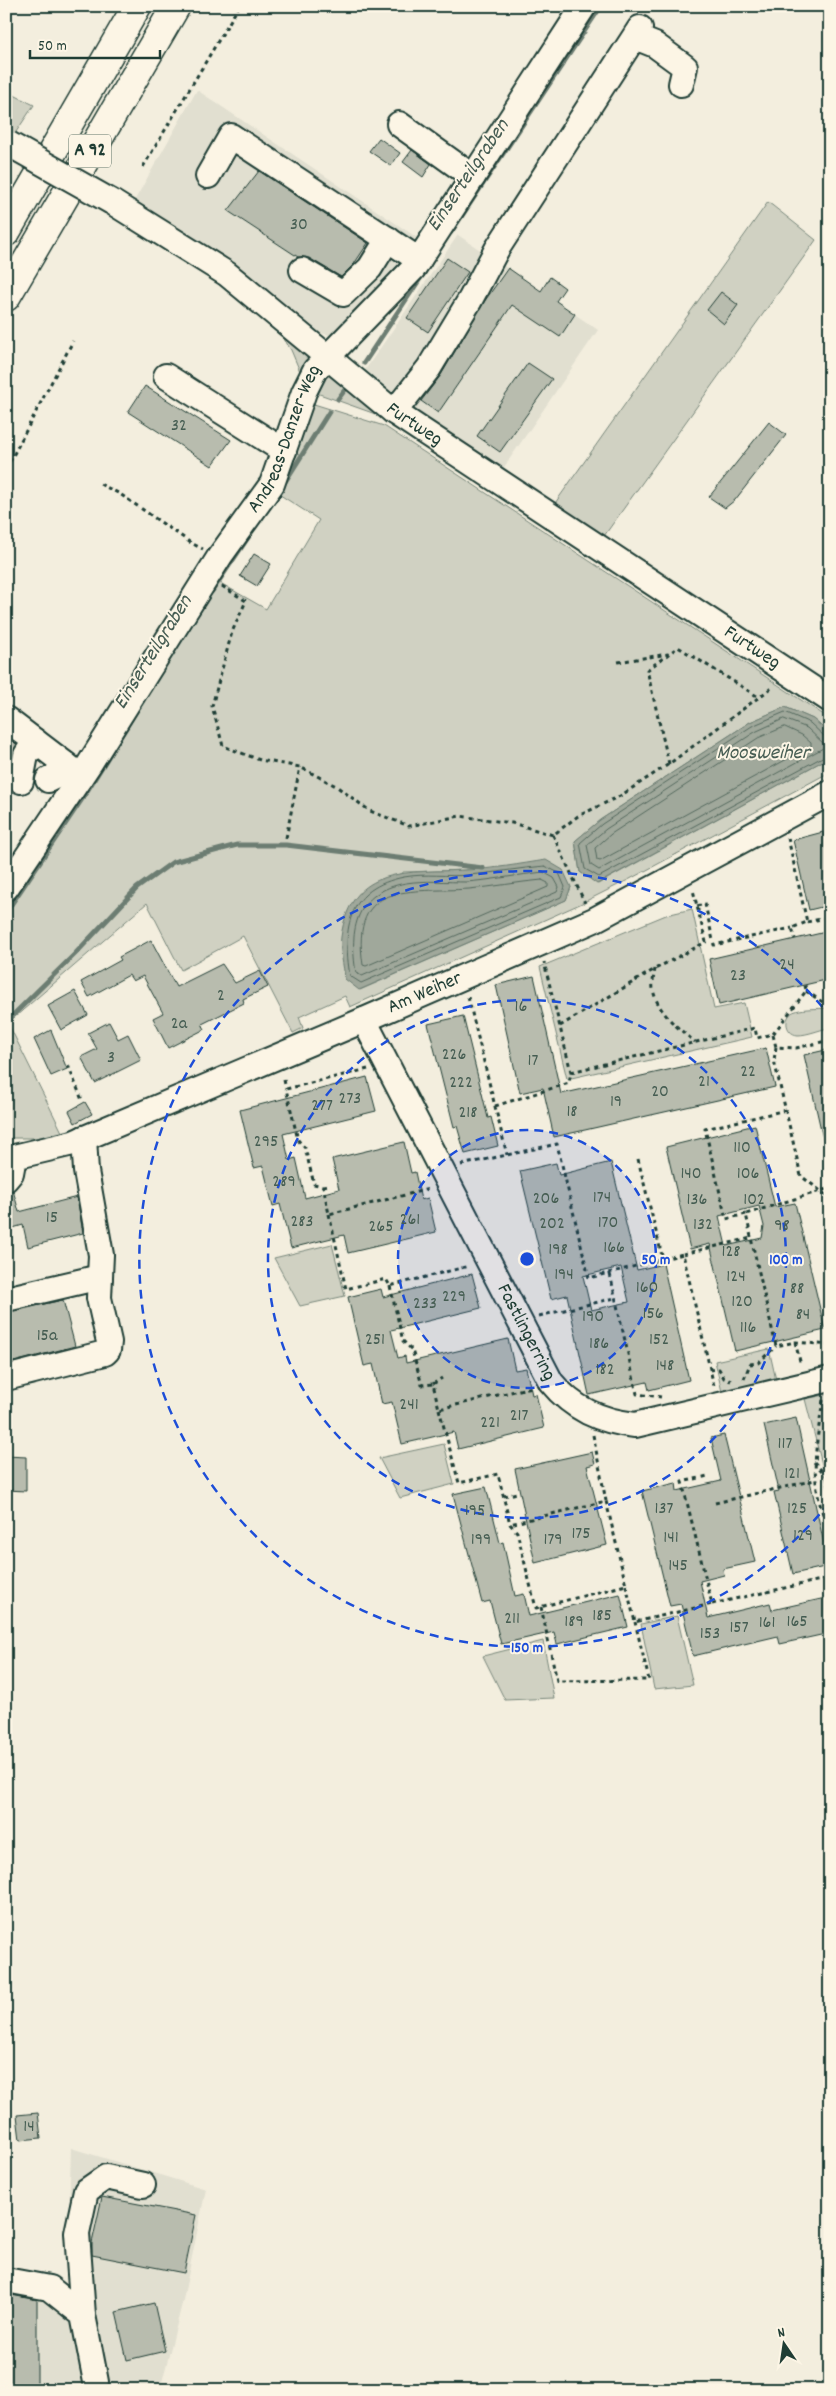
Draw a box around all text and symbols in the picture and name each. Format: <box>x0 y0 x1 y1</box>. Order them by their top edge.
scale bar <box>30 28 160 60</box>
text: 50 m <box>38 36 67 58</box>
water label: Einserteilgraben <box>420 113 518 238</box>
road number: A 92 <box>69 134 111 168</box>
house number: 30 <box>290 213 308 238</box>
street label: Andreas-Danzer-Weg <box>241 360 329 519</box>
street label: Furtweg <box>379 396 448 454</box>
house number: 32 <box>171 414 187 439</box>
water label: Einserteilgraben <box>107 589 202 716</box>
street label: Furtweg <box>718 619 786 677</box>
water label: Moosweiher <box>716 739 812 769</box>
house number: 24 <box>779 953 795 978</box>
house number: 23 <box>730 964 746 989</box>
street label: Am Weiher <box>383 965 467 1022</box>
house number: 2 <box>217 984 225 1009</box>
house number: 16 <box>515 995 527 1020</box>
house number: 2a <box>171 1012 188 1037</box>
house number: 226 <box>442 1043 466 1068</box>
house number: 3 <box>107 1046 115 1071</box>
house number: 17 <box>528 1049 539 1074</box>
house number: 22 <box>740 1060 756 1085</box>
house number: 21 <box>698 1070 710 1095</box>
house number: 222 <box>449 1071 473 1096</box>
house number: 20 <box>651 1080 669 1105</box>
house number: 273 <box>339 1087 361 1112</box>
house number: 19 <box>610 1090 622 1115</box>
house number: 277 <box>311 1094 333 1119</box>
house number: 18 <box>566 1100 578 1125</box>
house number: 218 <box>458 1101 478 1126</box>
house number: 295 <box>254 1130 278 1155</box>
house number: 110 <box>733 1136 751 1161</box>
house number: 140 <box>680 1162 702 1187</box>
house number: 106 <box>737 1162 759 1187</box>
house number: 289 <box>272 1170 296 1195</box>
house number: 174 <box>593 1186 611 1211</box>
house number: 206 <box>533 1187 559 1212</box>
house number: 136 <box>687 1188 707 1213</box>
house number: 102 <box>743 1188 765 1213</box>
house number: 15 <box>46 1206 58 1231</box>
house number: 261 <box>400 1208 420 1233</box>
house number: 283 <box>290 1210 314 1235</box>
house number: 170 <box>598 1211 618 1236</box>
house number: 202 <box>539 1212 565 1237</box>
house number: 132 <box>693 1213 713 1238</box>
house number: 98 <box>774 1214 790 1239</box>
house number: 265 <box>368 1215 394 1240</box>
house number: 166 <box>603 1236 625 1261</box>
house number: 198 <box>548 1238 568 1263</box>
house number: 128 <box>721 1240 741 1265</box>
centre of rings <box>518 1250 536 1268</box>
text: 50 m <box>642 1250 670 1272</box>
text: 100 m <box>769 1250 803 1272</box>
house number: 194 <box>554 1263 574 1288</box>
house number: 124 <box>726 1265 746 1290</box>
house number: 160 <box>636 1276 658 1301</box>
house number: 88 <box>790 1277 804 1302</box>
street label: Fastlingerring <box>489 1279 562 1386</box>
house number: 229 <box>442 1285 466 1310</box>
house number: 120 <box>731 1290 753 1315</box>
house number: 233 <box>413 1292 437 1317</box>
house number: 156 <box>642 1302 664 1327</box>
house number: 84 <box>796 1303 810 1328</box>
house number: 190 <box>582 1305 604 1330</box>
house number: 116 <box>740 1316 756 1341</box>
house number: 15a <box>37 1324 58 1349</box>
house number: 251 <box>365 1328 385 1353</box>
house number: 152 <box>649 1328 669 1353</box>
house number: 186 <box>589 1332 609 1357</box>
house number: 148 <box>656 1354 674 1379</box>
house number: 182 <box>595 1358 615 1383</box>
house number: 241 <box>399 1393 419 1418</box>
house number: 217 <box>510 1404 528 1429</box>
house number: 221 <box>480 1411 500 1436</box>
house number: 117 <box>778 1432 792 1457</box>
house number: 121 <box>784 1462 800 1487</box>
house number: 137 <box>655 1497 674 1522</box>
house number: 125 <box>787 1497 807 1522</box>
house number: 195 <box>465 1499 485 1524</box>
house number: 175 <box>571 1522 591 1547</box>
house number: 129 <box>793 1524 813 1549</box>
house number: 141 <box>663 1526 679 1551</box>
house number: 199 <box>471 1528 491 1553</box>
house number: 179 <box>543 1528 563 1553</box>
house number: 145 <box>668 1554 688 1579</box>
house number: 185 <box>592 1604 612 1629</box>
house number: 211 <box>504 1607 520 1632</box>
house number: 189 <box>564 1610 584 1635</box>
house number: 165 <box>786 1610 808 1635</box>
house number: 161 <box>759 1611 775 1636</box>
house number: 157 <box>729 1616 749 1641</box>
house number: 153 <box>700 1622 720 1647</box>
text: 150 m <box>511 1638 543 1660</box>
house number: 14 <box>23 2115 35 2140</box>
north arrow <box>758 2318 808 2368</box>
text: N <box>776 2323 787 2344</box>

